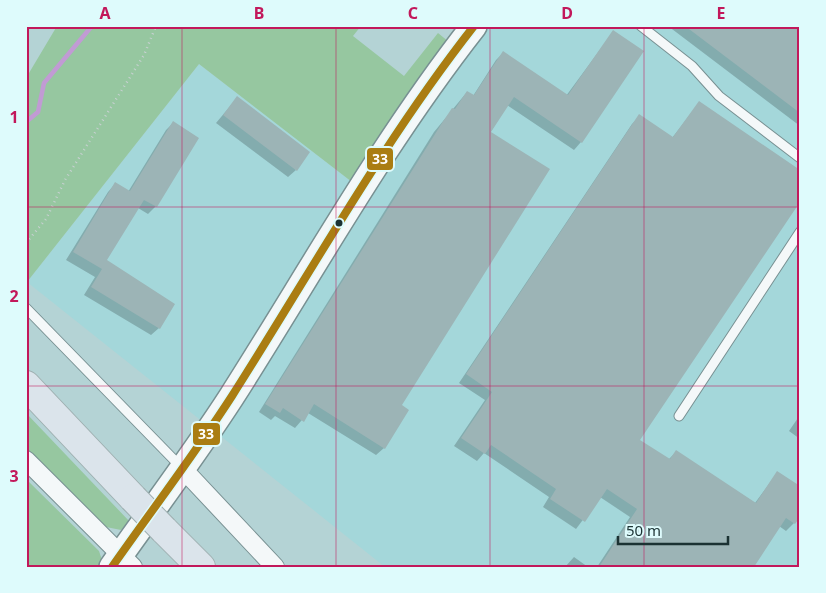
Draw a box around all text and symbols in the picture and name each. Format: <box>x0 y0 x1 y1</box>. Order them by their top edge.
text: A <box>99 2 111 24</box>
text: B <box>254 2 264 24</box>
text: C <box>408 2 418 24</box>
text: D <box>561 2 573 24</box>
text: E <box>717 2 726 24</box>
text: 1 <box>9 106 19 128</box>
line badge: 33 <box>366 147 394 171</box>
text: 33 <box>372 149 388 168</box>
unlabelled marker <box>334 218 344 228</box>
text: 2 <box>9 285 19 307</box>
line badge: 33 <box>192 422 221 446</box>
text: 33 <box>198 424 214 443</box>
text: 3 <box>9 465 19 487</box>
scale bar <box>618 513 728 545</box>
text: 50 m <box>626 520 661 540</box>

